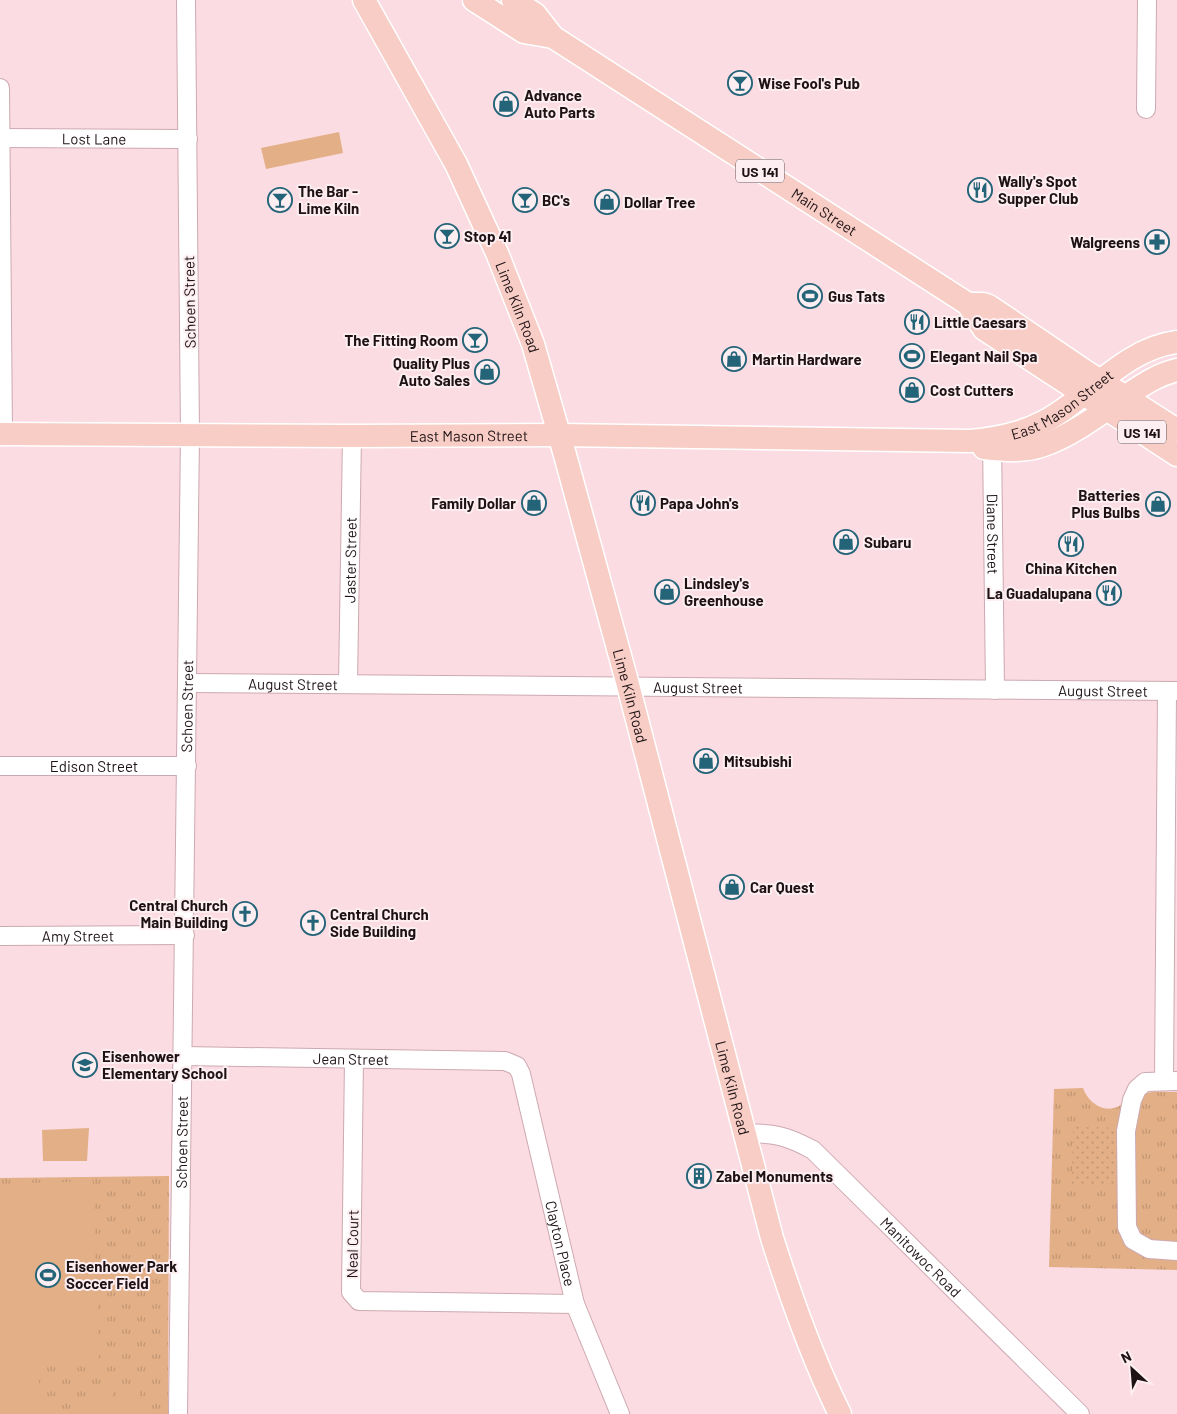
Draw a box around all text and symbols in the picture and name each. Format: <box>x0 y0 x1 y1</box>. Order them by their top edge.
bar icon: Wise Fool's Pub <box>727 70 753 96</box>
place label: Wise Fool's Pub <box>758 74 860 92</box>
place label: Advance Auto Parts <box>524 86 595 121</box>
shop icon: Advance Auto Parts <box>493 91 519 117</box>
street label: Lost Lane <box>62 129 126 148</box>
road number: US 141 <box>736 160 784 182</box>
place label: Wally's Spot Supper Club <box>998 172 1078 207</box>
restaurant icon: Wally's Spot Supper Club <box>967 177 993 203</box>
place label: The Bar - Lime Kiln <box>298 182 359 217</box>
street label: Main Street <box>788 184 861 239</box>
bar icon: The Bar - Lime Kiln <box>267 187 293 213</box>
bar icon: BC's <box>512 187 538 213</box>
shop icon: Dollar Tree <box>594 189 620 215</box>
place label: BC's <box>542 191 571 209</box>
place label: Dollar Tree <box>624 193 695 211</box>
bar icon: Stop 41 <box>434 223 460 249</box>
place label: Stop 41 <box>464 227 511 245</box>
pharmacy icon: Walgreens <box>1144 229 1170 255</box>
place label: Walgreens <box>1070 233 1140 251</box>
street label: Schoen Street <box>179 255 199 349</box>
street label: Lime Kiln Road <box>492 259 544 354</box>
sports icon: Gus Tats <box>797 283 823 309</box>
place label: Gus Tats <box>828 287 886 305</box>
restaurant icon: Little Caesars <box>904 309 930 335</box>
place label: Little Caesars <box>934 313 1027 331</box>
bar icon: The Fitting Room <box>462 327 488 353</box>
place label: The Fitting Room <box>345 331 458 349</box>
sports icon: Elegant Nail Spa <box>899 343 925 369</box>
shop icon: Martin Hardware <box>721 346 747 372</box>
place label: Elegant Nail Spa <box>930 347 1038 365</box>
place label: Martin Hardware <box>752 350 862 368</box>
place label: Quality Plus Auto Sales <box>393 354 470 389</box>
shop icon: Quality Plus Auto Sales <box>474 359 500 385</box>
street label: East Mason Street <box>1009 365 1116 443</box>
shop icon: Cost Cutters <box>899 377 925 403</box>
place label: Cost Cutters <box>930 381 1014 399</box>
road number: US 141 <box>1118 421 1166 444</box>
street label: East Mason Street <box>410 426 528 445</box>
place label: Batteries Plus Bulbs <box>1072 486 1140 521</box>
shop icon: Family Dollar <box>521 490 547 516</box>
restaurant icon: Papa John's <box>630 490 656 516</box>
shop icon: Batteries Plus Bulbs <box>1145 491 1171 517</box>
place label: Family Dollar <box>431 494 516 512</box>
place label: Papa John's <box>660 494 739 512</box>
street label: Diane Street <box>984 494 1003 574</box>
street label: Jaster Street <box>340 517 360 603</box>
shop icon: Subaru <box>833 529 859 555</box>
restaurant icon: China Kitchen <box>1058 531 1084 557</box>
place label: Subaru <box>864 533 911 551</box>
place label: China Kitchen <box>1025 559 1117 577</box>
place label: Lindsley's Greenhouse <box>684 574 764 609</box>
shop icon: Lindsley's Greenhouse <box>654 579 680 605</box>
restaurant icon: La Guadalupana <box>1096 580 1122 606</box>
place label: La Guadalupana <box>986 584 1092 602</box>
street label: Lime Kiln Road <box>610 647 652 745</box>
street label: Schoen Street <box>177 660 196 753</box>
street label: August Street <box>248 674 338 693</box>
street label: August Street <box>653 678 743 696</box>
street label: August Street <box>1058 681 1148 700</box>
shop icon: Mitsubishi <box>693 748 719 774</box>
place label: Mitsubishi <box>724 752 792 770</box>
street label: Edison Street <box>50 757 138 775</box>
shop icon: Car Quest <box>719 874 745 900</box>
place label: Car Quest <box>750 878 814 896</box>
place label: Central Church Main Building <box>129 896 228 931</box>
church icon: Central Church Main Building <box>232 901 258 927</box>
place label: Central Church Side Building <box>330 905 429 940</box>
church icon: Central Church Side Building <box>300 910 326 936</box>
street label: Amy Street <box>42 926 114 945</box>
street label: Lime Kiln Road <box>712 1039 754 1137</box>
place label: Eisenhower Elementary School <box>102 1047 227 1082</box>
street label: Jean Street <box>313 1049 389 1068</box>
school or university icon: Eisenhower Elementary School <box>72 1052 98 1078</box>
street label: Schoen Street <box>172 1095 191 1189</box>
building icon: Zabel Monuments <box>686 1163 712 1189</box>
place label: Zabel Monuments <box>716 1167 834 1185</box>
street label: Clayton Place <box>542 1199 580 1288</box>
street label: Neal Court <box>342 1210 362 1278</box>
street label: Manitowoc Road <box>877 1213 965 1301</box>
place label: Eisenhower Park Soccer Field <box>66 1257 177 1292</box>
sports icon: Eisenhower Park Soccer Field <box>35 1262 61 1288</box>
north arrow <box>1107 1344 1157 1394</box>
text: N <box>1118 1347 1134 1367</box>

